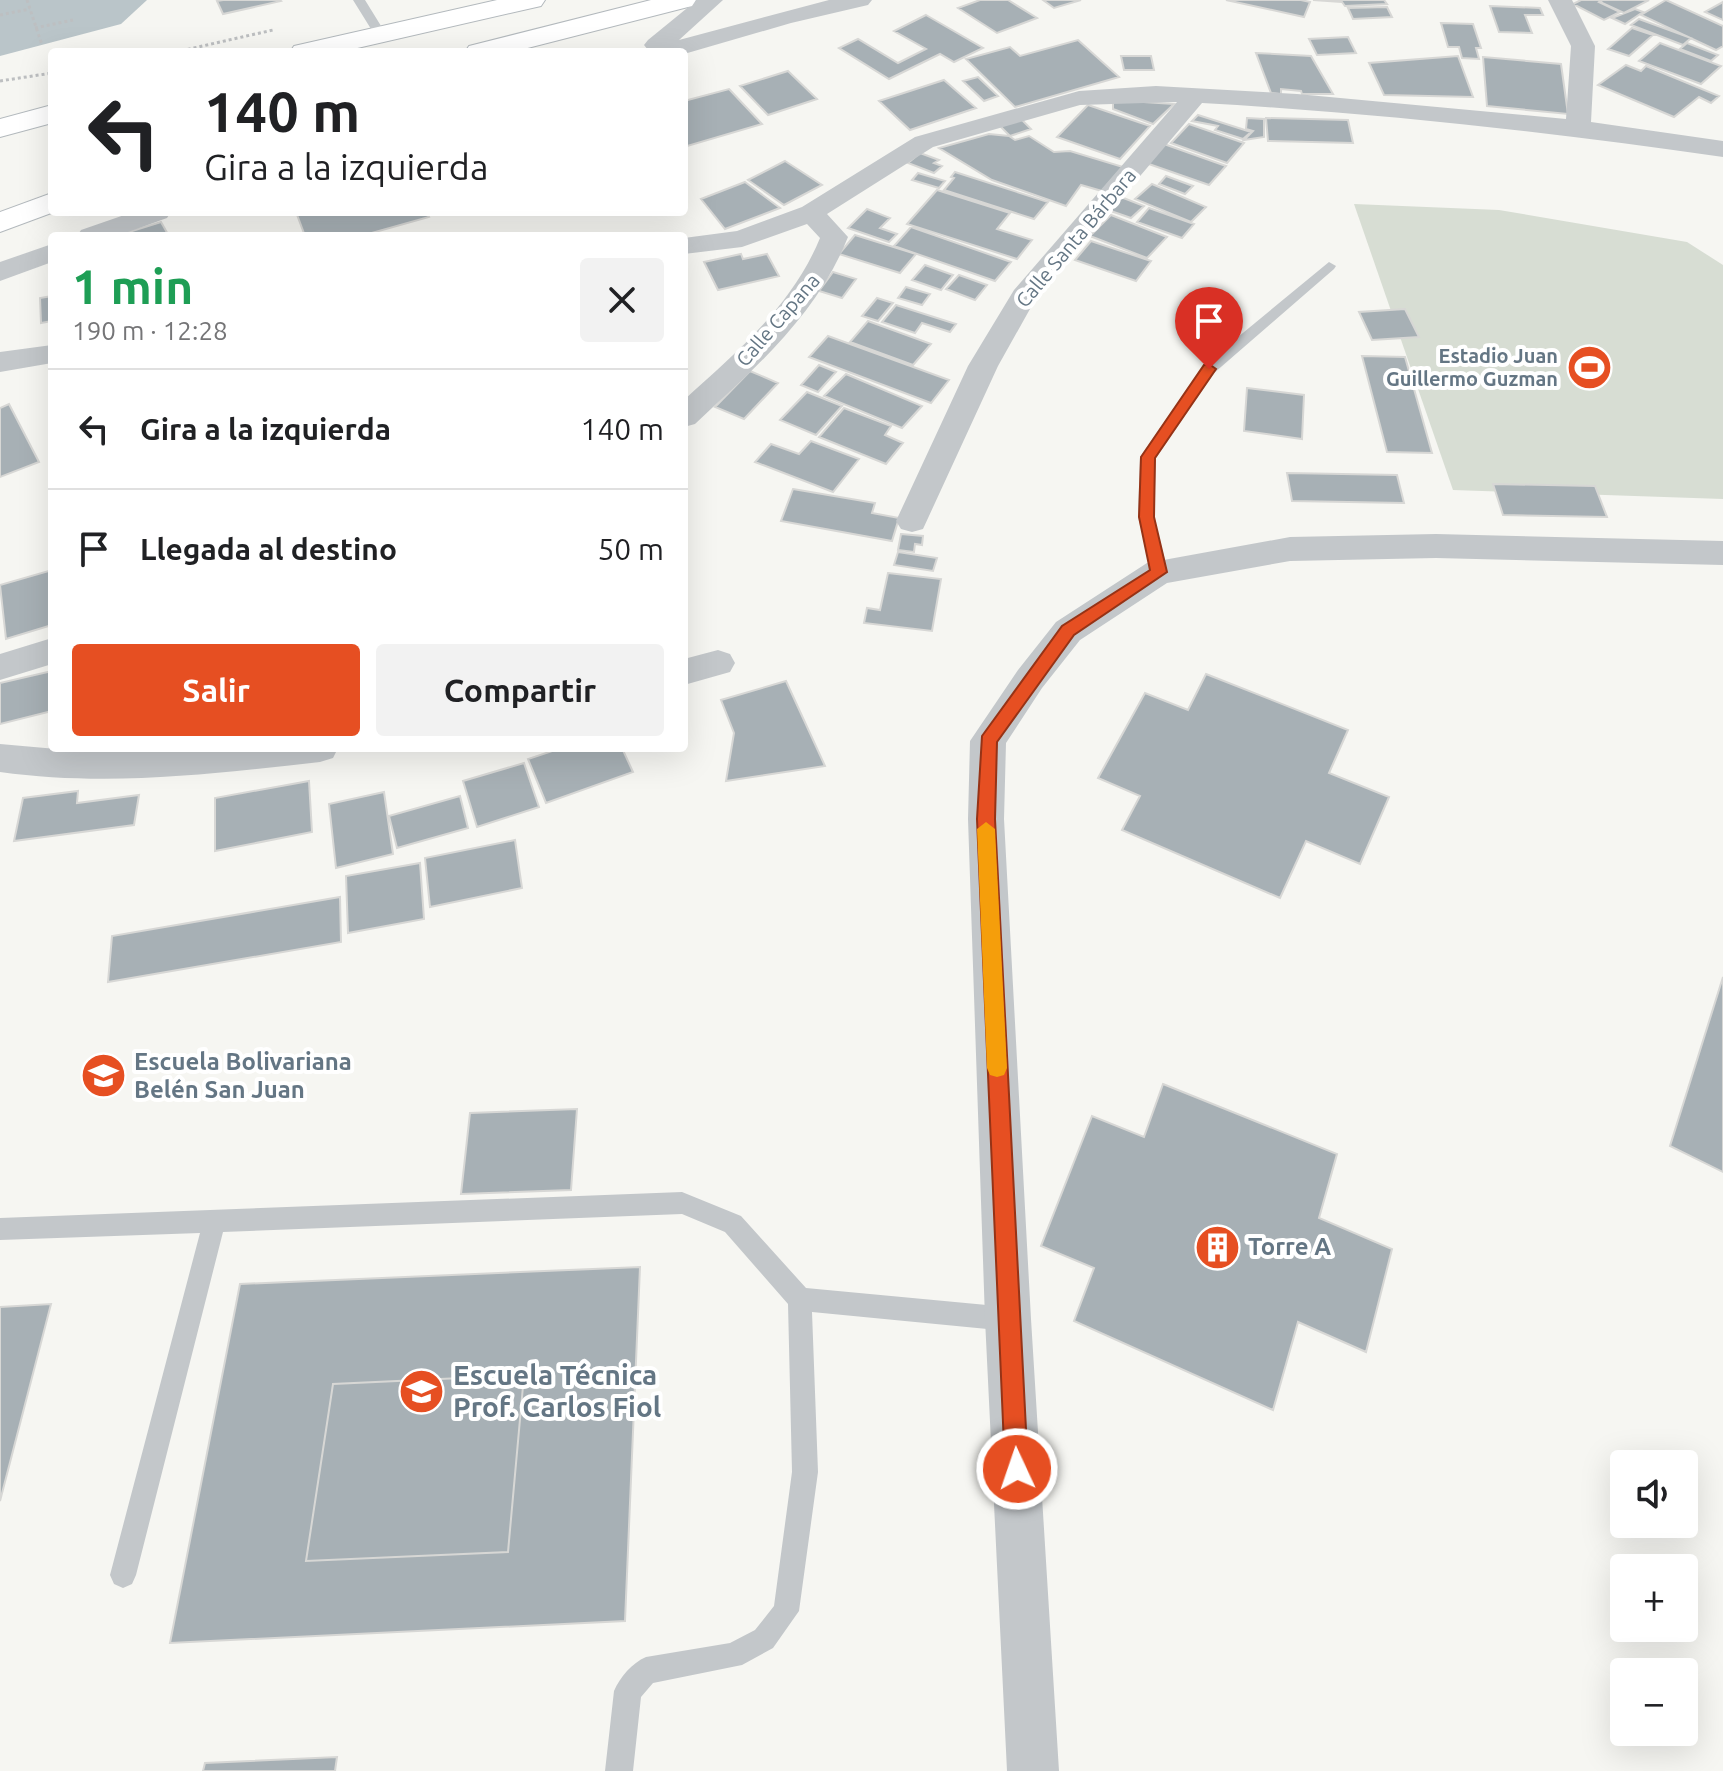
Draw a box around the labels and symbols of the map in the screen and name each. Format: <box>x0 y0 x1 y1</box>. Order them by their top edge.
street label: Calle Santa Bárbara <box>1011 164 1140 312</box>
street label: Calle Capana <box>731 269 824 371</box>
pin <box>1175 287 1243 369</box>
place label: Estadio Juan Guillermo Guzman <box>1386 344 1558 390</box>
sports icon: Estadio Juan Guillermo Guzman <box>1565 344 1613 392</box>
place label: Escuela Bolivariana Belén San Juan <box>134 1048 352 1103</box>
school or university icon: Escuela Bolivariana Belén San Juan <box>79 1052 127 1100</box>
building icon: Torre A <box>1193 1223 1241 1271</box>
place label: Torre A <box>1248 1233 1331 1260</box>
place label: Escuela Técnica Prof. Carlos Fiol <box>453 1359 661 1422</box>
school or university icon: Escuela Técnica Prof. Carlos Fiol <box>398 1367 446 1415</box>
position arrow <box>975 1427 1059 1511</box>

